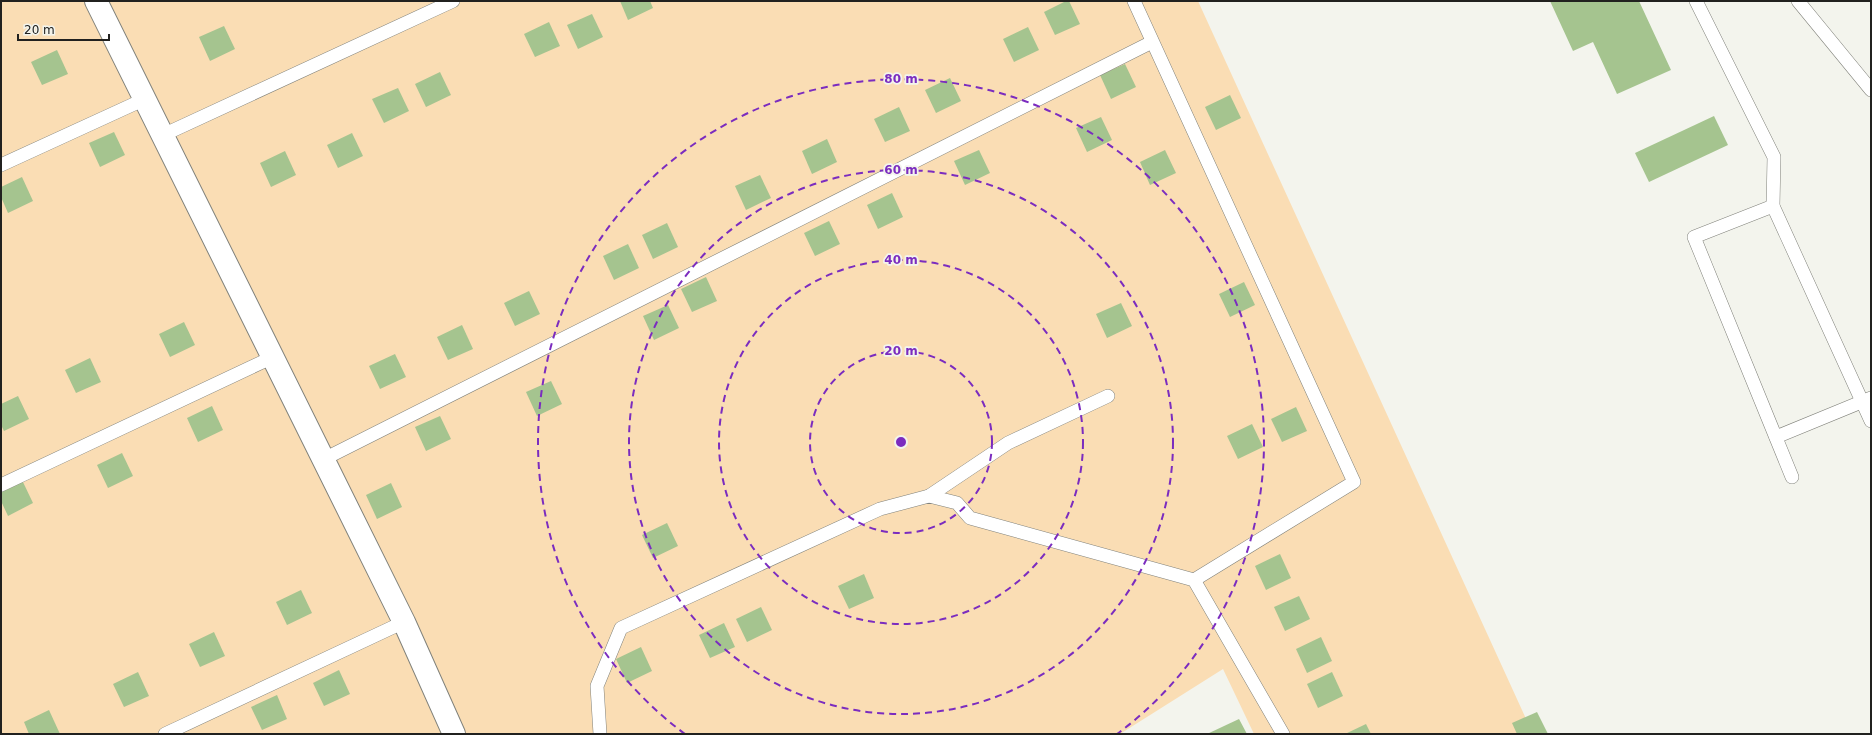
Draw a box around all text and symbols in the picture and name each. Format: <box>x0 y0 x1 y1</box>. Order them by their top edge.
scale bar <box>18 16 109 42</box>
text: 20 m <box>24 23 55 37</box>
text: 80 m <box>884 72 918 86</box>
text: 60 m <box>884 163 918 177</box>
text: 40 m <box>884 253 918 267</box>
text: 20 m <box>884 344 918 358</box>
centre of rings <box>894 435 908 449</box>

